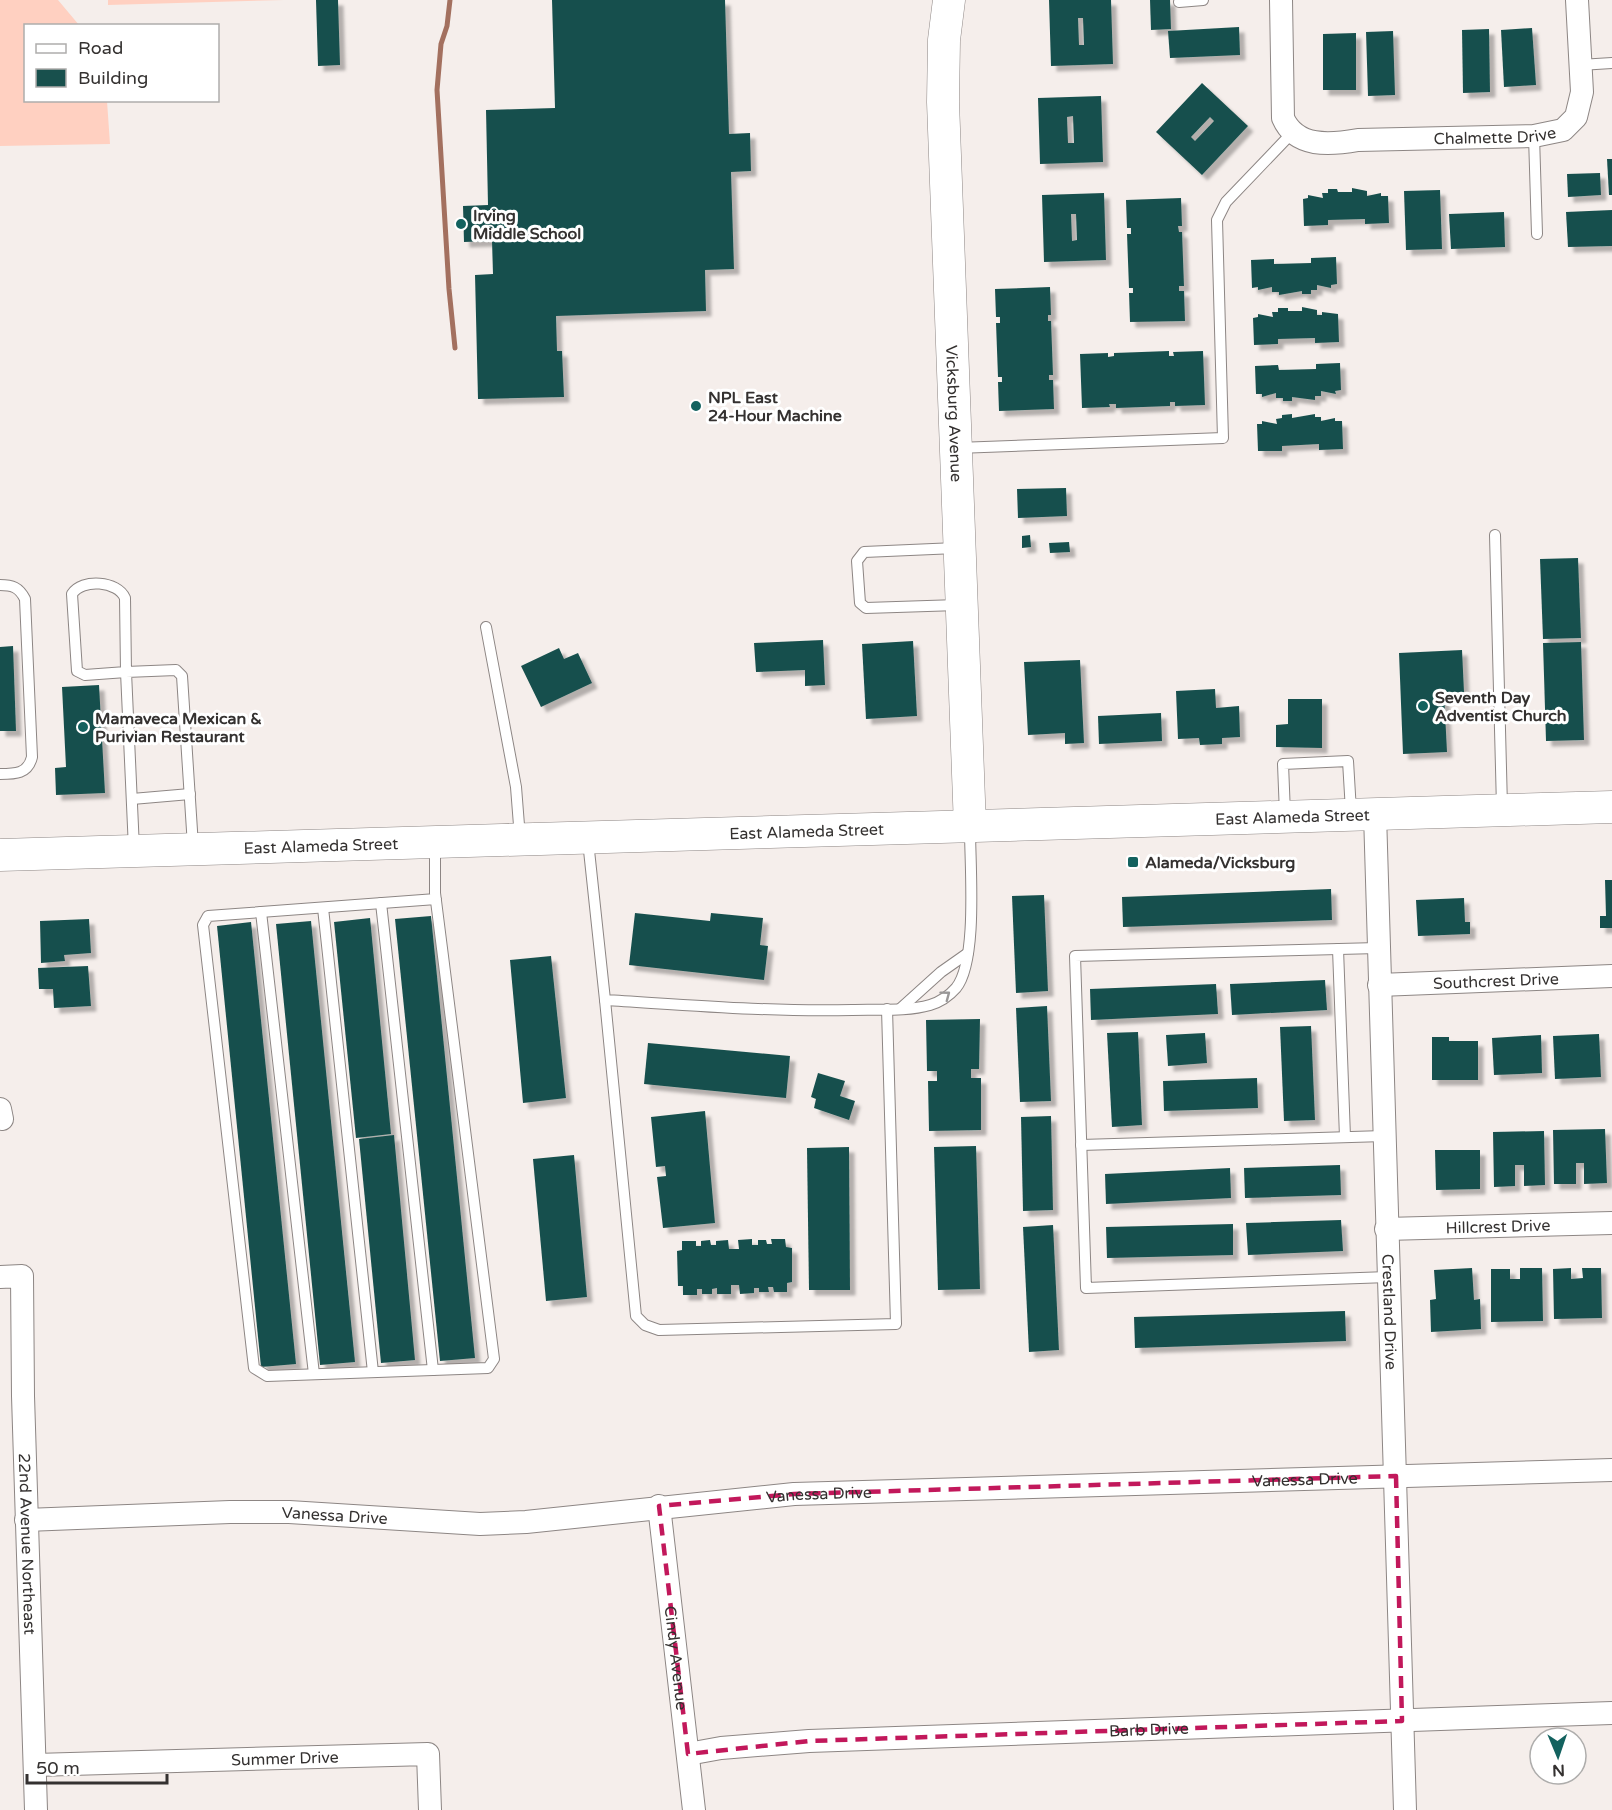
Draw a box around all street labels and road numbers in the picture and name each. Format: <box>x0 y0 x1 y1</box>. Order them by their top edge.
street label: Chalmette Drive <box>1433 123 1558 149</box>
street label: Vicksburg Avenue <box>941 345 966 482</box>
street label: East Alameda Street <box>1215 805 1370 830</box>
street label: East Alameda Street <box>729 820 884 844</box>
street label: East Alameda Street <box>243 834 398 859</box>
street label: Southcrest Drive <box>1433 969 1559 994</box>
street label: Hillcrest Drive <box>1445 1216 1551 1238</box>
street label: Crestland Drive <box>1377 1253 1401 1370</box>
street label: 22nd Avenue Northeast <box>14 1453 39 1635</box>
street label: Vanessa Drive <box>1251 1468 1358 1492</box>
street label: Vanessa Drive <box>765 1483 872 1508</box>
street label: Vanessa Drive <box>282 1503 388 1529</box>
street label: Cindy Avenue <box>660 1605 691 1711</box>
street label: Barb Drive <box>1109 1719 1189 1742</box>
street label: Summer Drive <box>231 1748 339 1771</box>

